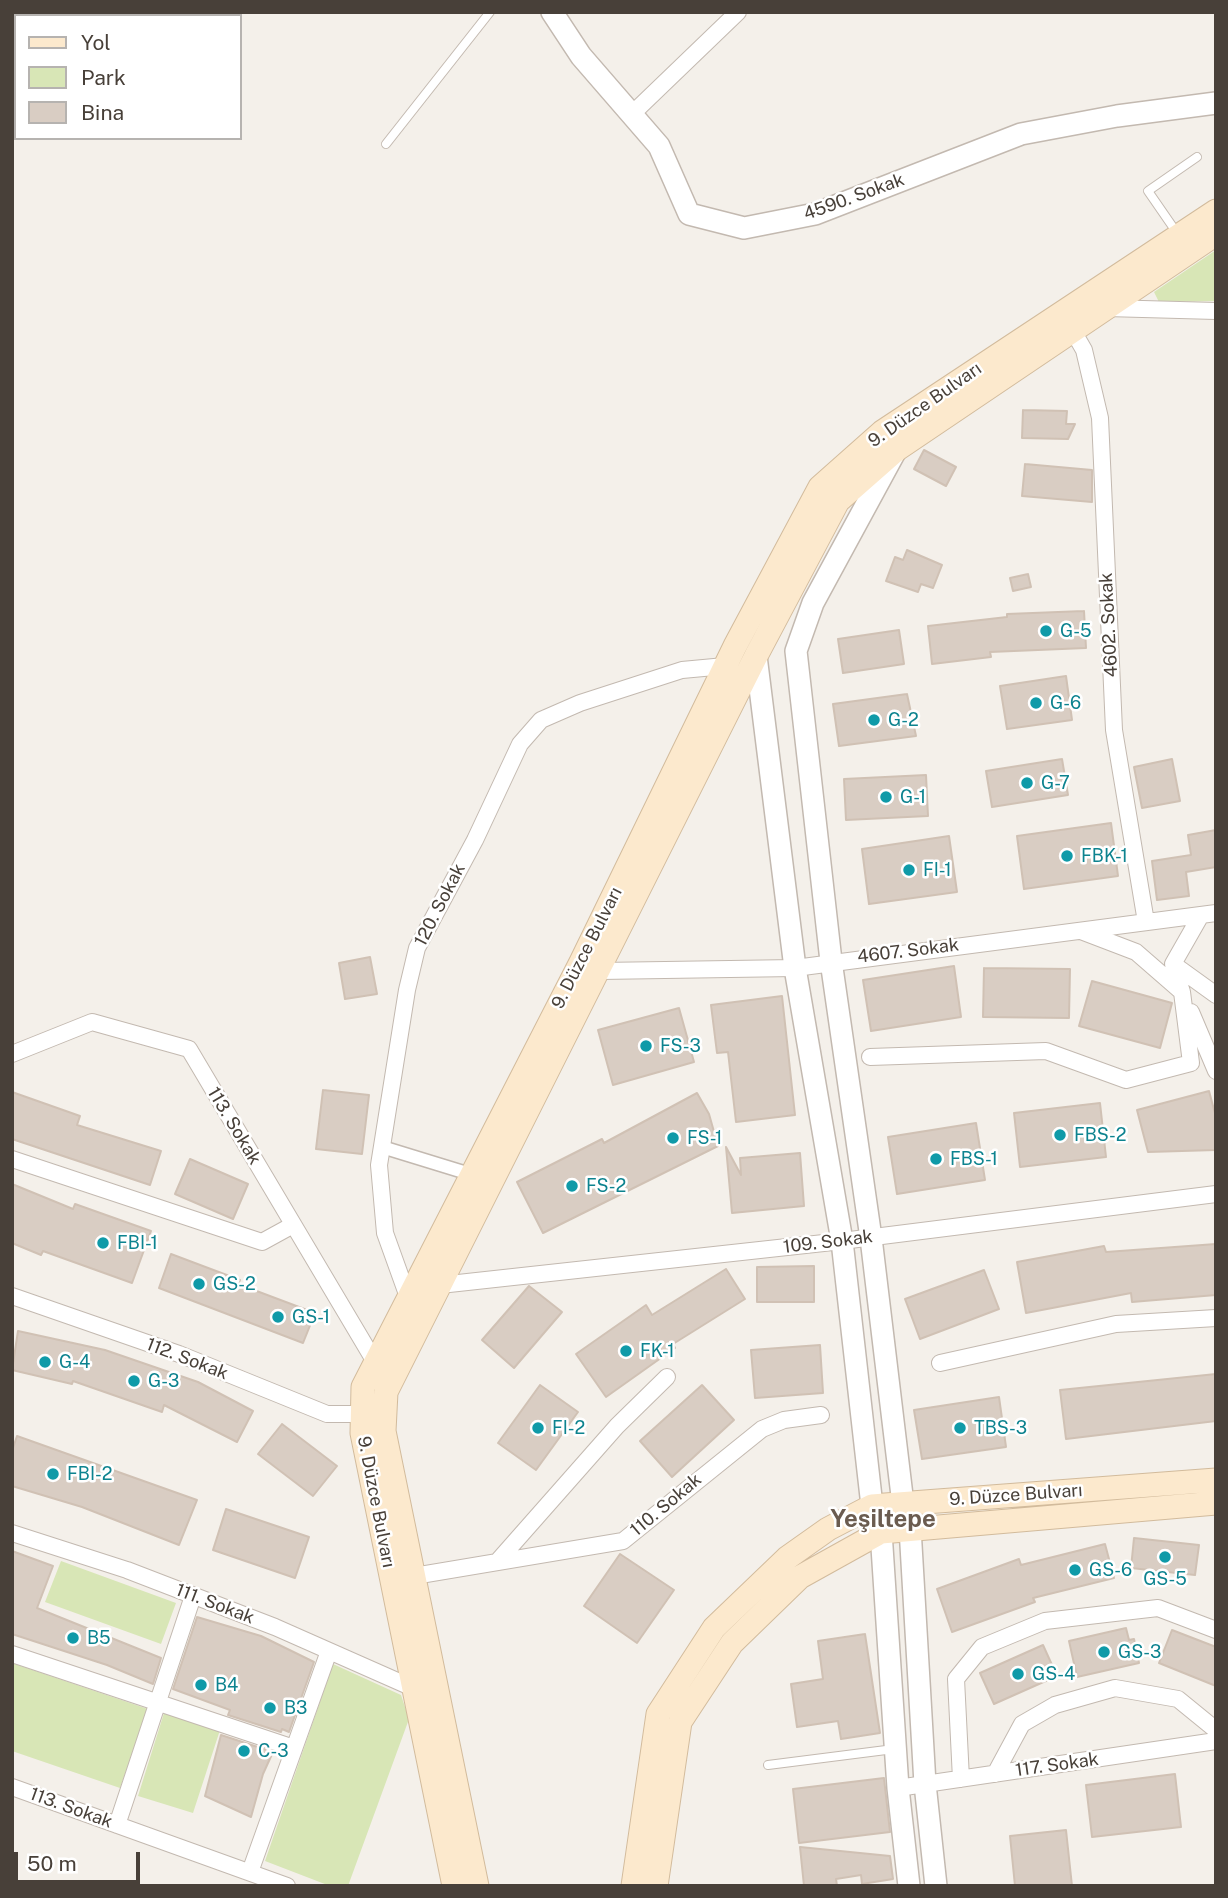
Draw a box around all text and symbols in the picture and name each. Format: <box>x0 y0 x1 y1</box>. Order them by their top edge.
legend <box>14 14 242 140</box>
text: Yol <box>81 30 111 55</box>
text: Park <box>81 65 126 90</box>
text: Bina <box>81 100 124 125</box>
street label: 4590. Sokak <box>801 169 907 225</box>
street label: 9. Düzce Bulvarı <box>864 358 986 452</box>
street label: 4602. Sokak <box>1095 572 1123 678</box>
place label: G-5 <box>1060 620 1092 642</box>
marker: G-5 <box>1038 623 1054 639</box>
place label: G-6 <box>1050 692 1081 714</box>
marker: G-6 <box>1028 695 1044 711</box>
place label: G-2 <box>888 709 919 731</box>
marker: G-2 <box>866 712 882 728</box>
place label: G-7 <box>1041 772 1070 794</box>
marker: G-7 <box>1019 775 1035 791</box>
place label: G-1 <box>900 786 926 808</box>
marker: G-1 <box>878 789 894 805</box>
place label: FBK-1 <box>1081 845 1128 867</box>
marker: FBK-1 <box>1059 848 1075 864</box>
place label: FI-1 <box>923 859 952 881</box>
street label: 120. Sokak <box>410 860 470 950</box>
marker: FI-1 <box>901 862 917 878</box>
street label: 9. Düzce Bulvarı <box>547 884 627 1012</box>
street label: 4607. Sokak <box>856 934 960 968</box>
place label: FS-3 <box>660 1035 701 1057</box>
marker: FS-3 <box>638 1038 654 1054</box>
street label: 113. Sokak <box>202 1083 266 1169</box>
place label: FBS-2 <box>1074 1124 1126 1146</box>
place label: FS-1 <box>687 1127 722 1149</box>
marker: FBS-2 <box>1052 1127 1068 1143</box>
marker: FS-1 <box>665 1130 681 1146</box>
place label: FBS-1 <box>950 1148 998 1170</box>
marker: FBS-1 <box>928 1151 944 1167</box>
place label: FS-2 <box>586 1175 626 1197</box>
marker: FS-2 <box>564 1178 580 1194</box>
street label: 109. Sokak <box>782 1226 874 1258</box>
place label: FBI-1 <box>117 1232 158 1254</box>
marker: FBI-1 <box>95 1235 111 1251</box>
place label: GS-2 <box>213 1273 256 1295</box>
marker: GS-2 <box>191 1276 207 1292</box>
place label: GS-1 <box>292 1306 330 1328</box>
marker: GS-1 <box>270 1309 286 1325</box>
street label: 112. Sokak <box>143 1334 231 1384</box>
place label: FK-1 <box>640 1340 675 1362</box>
marker: FK-1 <box>618 1343 634 1359</box>
place label: G-4 <box>59 1351 90 1373</box>
marker: G-4 <box>37 1354 53 1370</box>
place label: G-3 <box>148 1370 179 1392</box>
marker: G-3 <box>126 1373 142 1389</box>
place label: FI-2 <box>552 1417 585 1439</box>
place label: TBS-3 <box>974 1417 1027 1439</box>
marker: FI-2 <box>530 1420 546 1436</box>
marker: TBS-3 <box>952 1420 968 1436</box>
street label: 9. Düzce Bulvarı <box>353 1434 399 1570</box>
place label: FBI-2 <box>67 1463 113 1485</box>
marker: FBI-2 <box>45 1466 61 1482</box>
street label: 110. Sokak <box>626 1469 706 1541</box>
street label: 9. Düzce Bulvarı <box>949 1480 1083 1510</box>
district label: Yeşiltepe <box>830 1506 936 1534</box>
marker: GS-5 <box>1157 1549 1173 1565</box>
place label: GS-6 <box>1089 1559 1132 1581</box>
marker: GS-6 <box>1067 1562 1083 1578</box>
place label: GS-5 <box>1143 1568 1187 1590</box>
street label: 111. Sokak <box>173 1579 257 1629</box>
place label: B5 <box>87 1627 111 1649</box>
marker: B5 <box>65 1630 81 1646</box>
place label: GS-3 <box>1118 1641 1161 1663</box>
marker: GS-3 <box>1096 1644 1112 1660</box>
place label: GS-4 <box>1032 1663 1075 1685</box>
marker: GS-4 <box>1010 1666 1026 1682</box>
place label: B4 <box>215 1674 238 1696</box>
marker: B4 <box>193 1677 209 1693</box>
place label: B3 <box>284 1697 307 1719</box>
marker: B3 <box>262 1700 278 1716</box>
place label: C-3 <box>258 1740 289 1762</box>
marker: C-3 <box>236 1743 252 1759</box>
street label: 117. Sokak <box>1014 1748 1100 1782</box>
street label: 113. Sokak <box>27 1783 115 1833</box>
scale bar <box>18 1839 144 1883</box>
text: 50 m <box>27 1851 77 1876</box>

